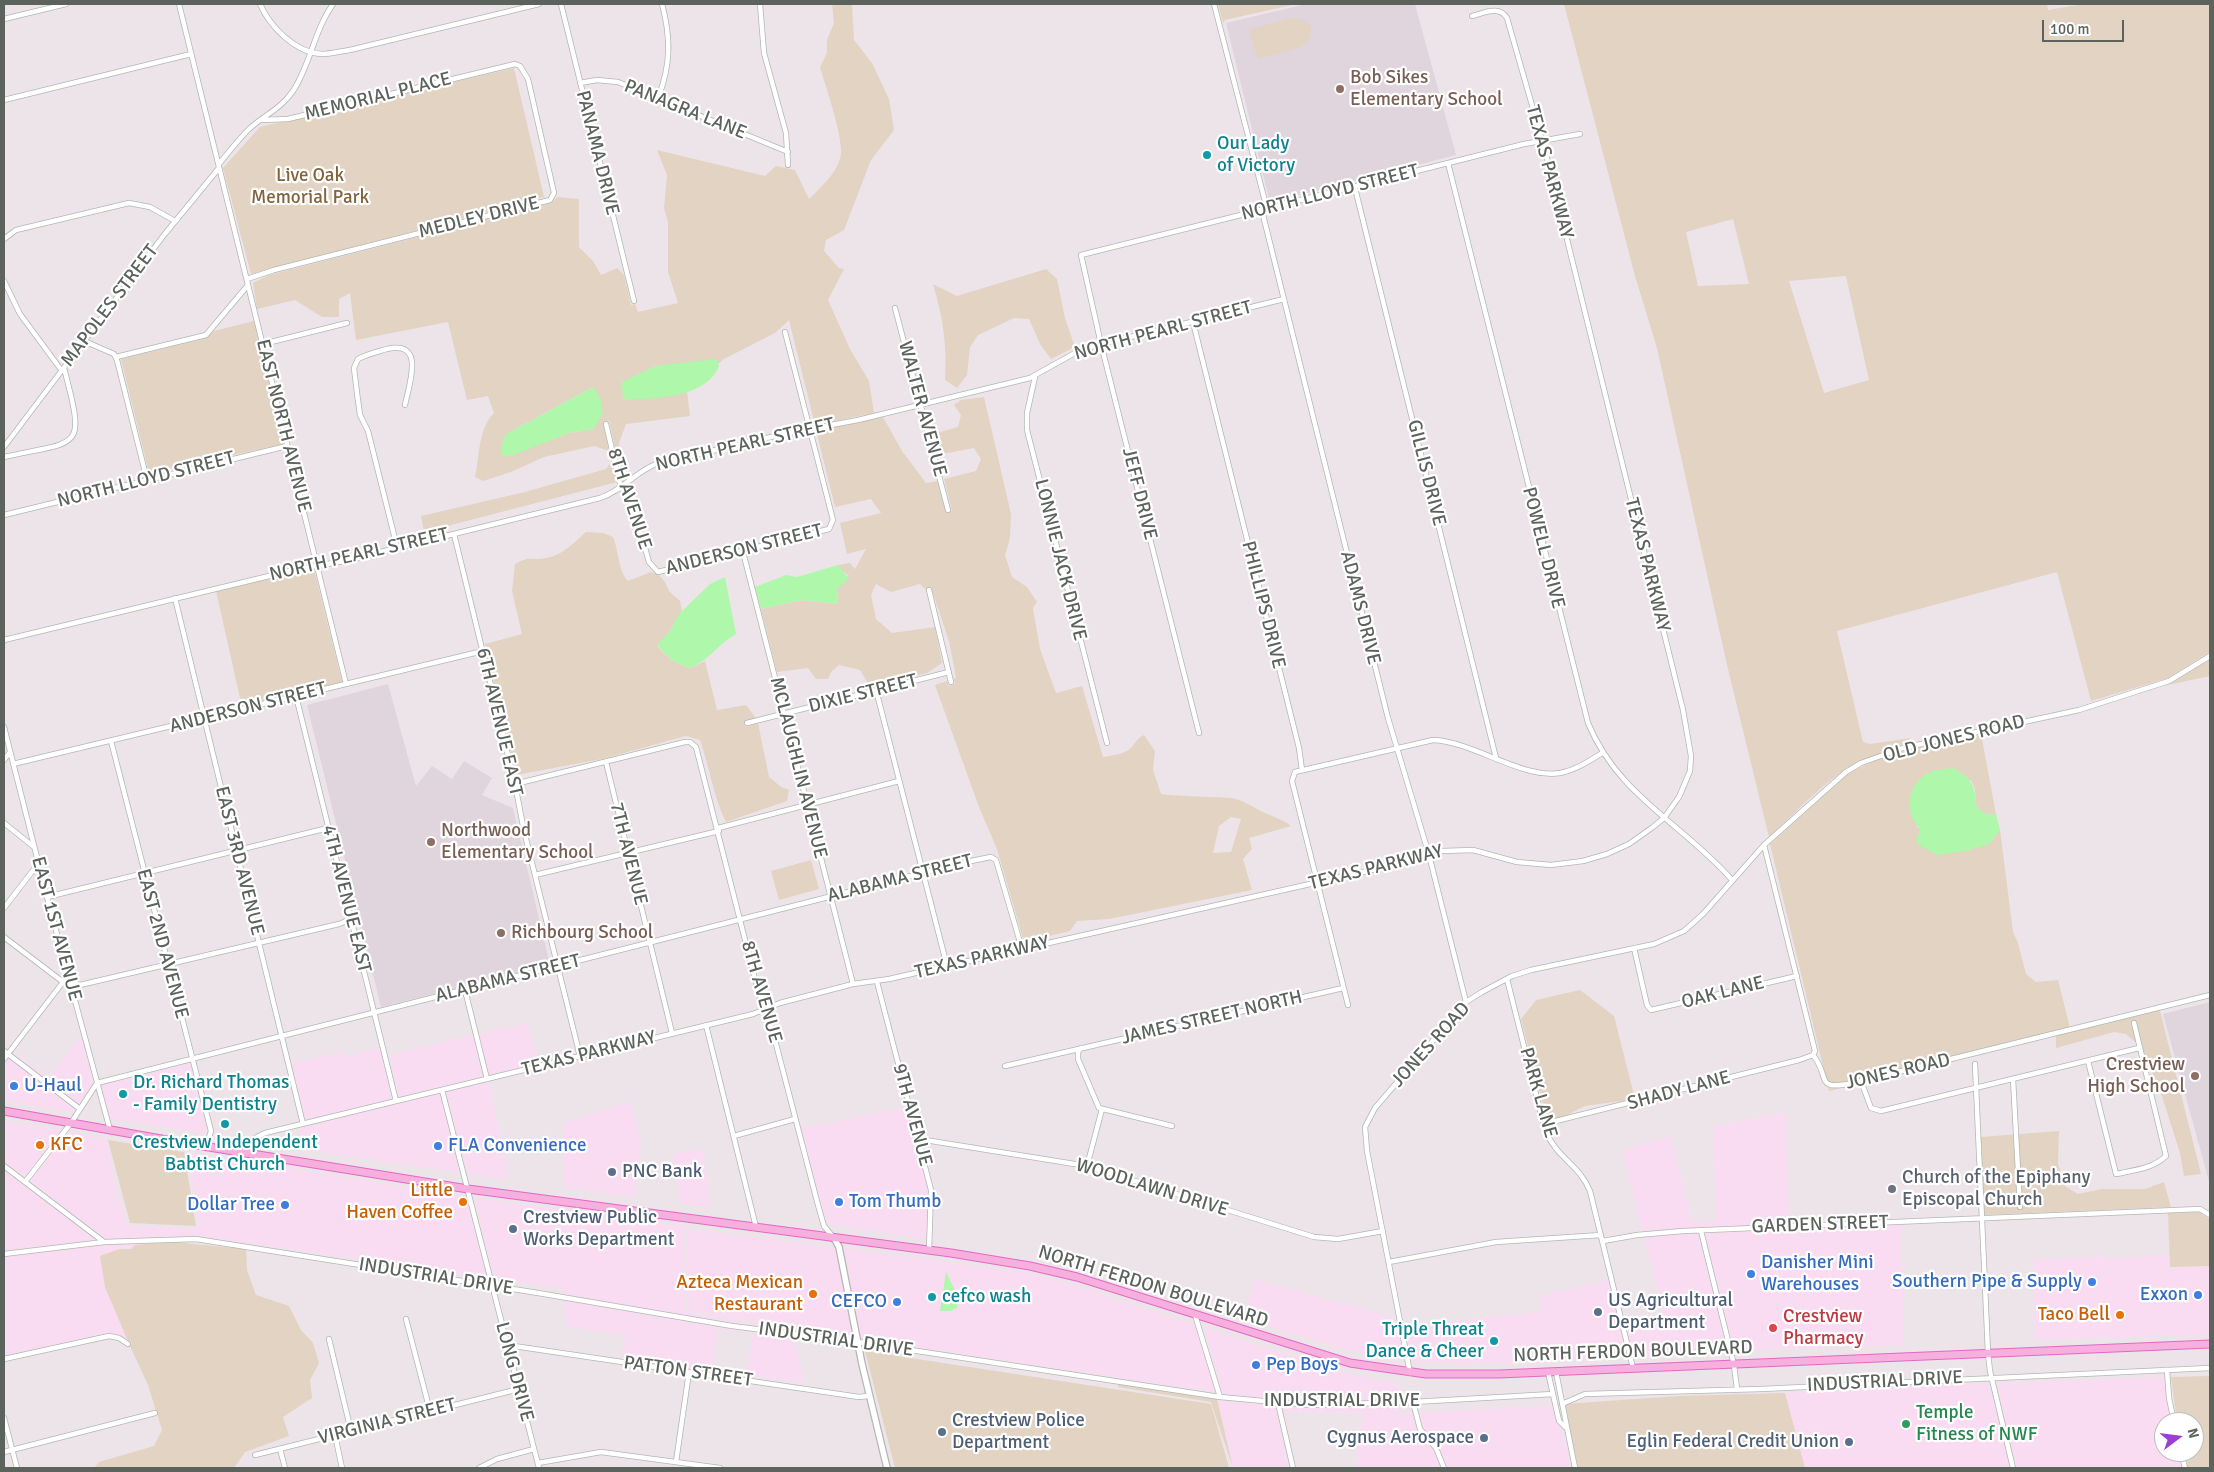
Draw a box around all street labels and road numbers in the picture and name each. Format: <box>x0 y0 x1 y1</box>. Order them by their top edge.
street label: MEMORIAL PLACE <box>302 68 454 126</box>
street label: PANAGRA LANE <box>620 75 750 145</box>
street label: PANAMA DRIVE <box>570 88 624 218</box>
street label: TEXAS PARKWAY <box>1520 103 1578 241</box>
street label: NORTH LLOYD STREET <box>1239 160 1421 226</box>
street label: MEDLEY DRIVE <box>416 192 542 244</box>
street label: MAPOLES STREET <box>57 240 163 372</box>
street label: NORTH PEARL STREET <box>1072 296 1254 366</box>
street label: EAST NORTH AVENUE <box>250 337 316 515</box>
street label: WALTER AVENUE <box>893 339 951 479</box>
street label: NORTH PEARL STREET <box>653 413 837 477</box>
street label: GILLIS DRIVE <box>1402 418 1450 528</box>
street label: 8TH AVENUE <box>602 445 656 553</box>
street label: JEFF DRIVE <box>1117 446 1161 542</box>
street label: NORTH LLOYD STREET <box>55 447 237 513</box>
street label: LONNIE JACK DRIVE <box>1029 477 1091 643</box>
street label: POWELL DRIVE <box>1517 485 1569 611</box>
street label: TEXAS PARKWAY <box>1619 496 1675 634</box>
street label: ANDERSON STREET <box>663 519 825 581</box>
street label: NORTH PEARL STREET <box>267 523 451 587</box>
street label: PHILLIPS DRIVE <box>1236 539 1290 671</box>
street label: ADAMS DRIVE <box>1335 549 1385 667</box>
street label: 6TH AVENUE EAST <box>471 646 527 798</box>
street label: DIXIE STREET <box>806 669 920 719</box>
street label: MCLAUGHLIN AVENUE <box>764 675 832 861</box>
street label: ANDERSON STREET <box>167 677 329 739</box>
street label: OLD JONES ROAD <box>1881 710 2027 768</box>
street label: EAST 3RD AVENUE <box>209 784 269 938</box>
street label: 7TH AVENUE <box>604 800 652 908</box>
street label: 4TH AVENUE EAST <box>317 823 375 975</box>
street label: TEXAS PARKWAY <box>1307 840 1445 896</box>
street label: ALABAMA STREET <box>825 850 975 908</box>
street label: EAST 1ST AVENUE <box>26 854 86 1004</box>
street label: EAST 2ND AVENUE <box>131 867 193 1021</box>
street label: TEXAS PARKWAY <box>912 931 1052 985</box>
street label: 8TH AVENUE <box>736 938 786 1046</box>
street label: ALABAMA STREET <box>433 950 583 1008</box>
street label: OAK LANE <box>1679 972 1767 1014</box>
street label: JAMES STREET NORTH <box>1119 986 1305 1050</box>
street label: JONES ROAD <box>1387 998 1475 1092</box>
street label: TEXAS PARKWAY <box>520 1026 658 1082</box>
street label: PARK LANE <box>1514 1045 1562 1141</box>
street label: JONES ROAD <box>1844 1049 1952 1095</box>
street label: 9TH AVENUE <box>887 1061 937 1169</box>
street label: SHADY LANE <box>1625 1066 1733 1116</box>
street label: WOODLAWN DRIVE <box>1073 1154 1231 1222</box>
street label: GARDEN STREET <box>1751 1211 1889 1239</box>
street label: NORTH FERDON BOULEVARD <box>1035 1241 1271 1333</box>
street label: INDUSTRIAL DRIVE <box>357 1254 515 1300</box>
street label: INDUSTRIAL DRIVE <box>757 1318 915 1362</box>
street label: LONG DRIVE <box>490 1320 538 1424</box>
street label: NORTH FERDON BOULEVARD <box>1513 1336 1753 1368</box>
street label: PATTON STREET <box>622 1352 754 1392</box>
street label: INDUSTRIAL DRIVE <box>1806 1367 1964 1397</box>
street label: INDUSTRIAL DRIVE <box>1264 1390 1420 1412</box>
street label: VIRGINIA STREET <box>316 1394 458 1450</box>

